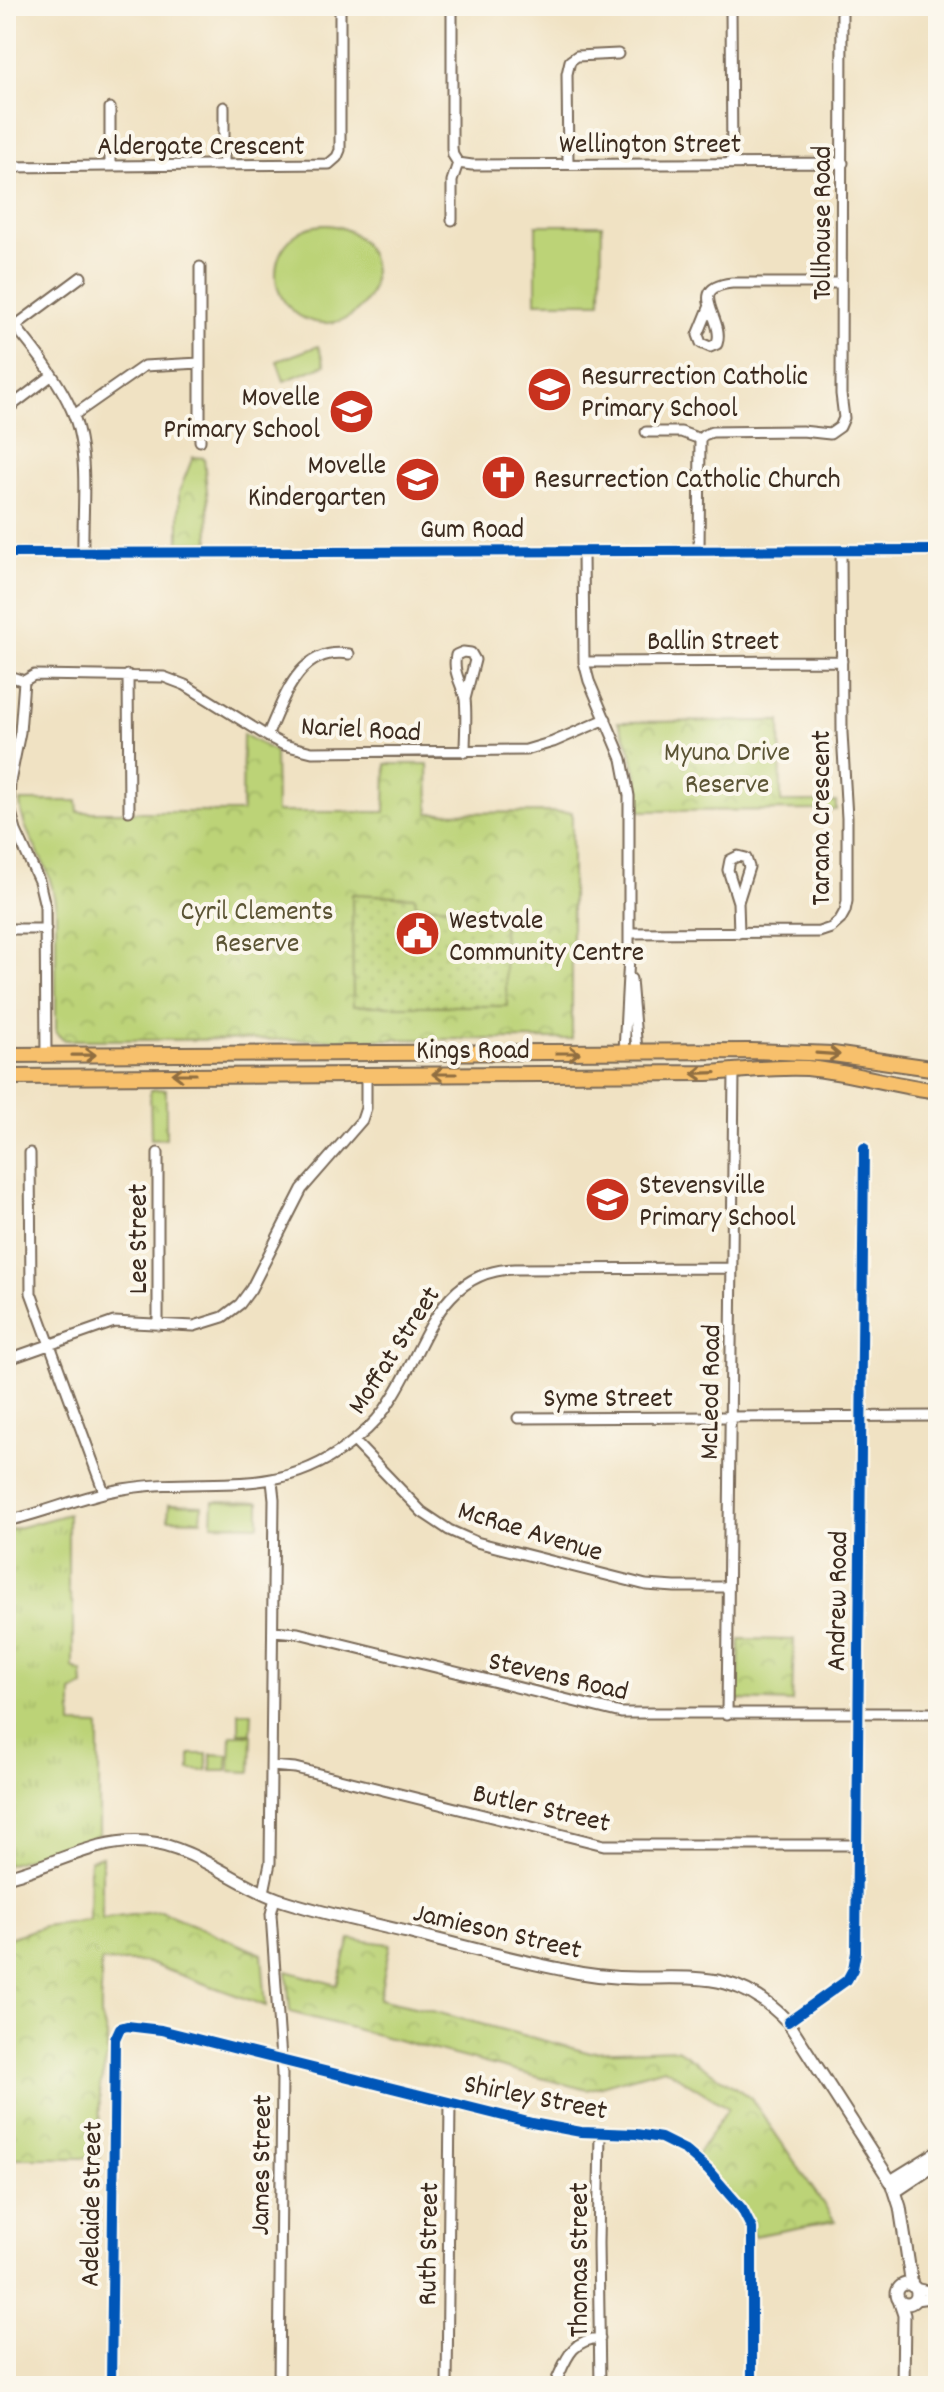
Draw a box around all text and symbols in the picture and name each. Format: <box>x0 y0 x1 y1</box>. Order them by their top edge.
street label: Wellington Street <box>559 127 741 167</box>
street label: Aldergate Crescent <box>97 129 305 169</box>
street label: Tollhouse Road <box>805 146 845 300</box>
place label: Resurrection Catholic Primary School <box>581 359 808 431</box>
school or university icon: Resurrection Catholic Primary School <box>526 366 574 414</box>
place label: Movelle Primary School <box>163 380 320 452</box>
school or university icon: Movelle Primary School <box>327 387 375 435</box>
place label: Movelle Kindergarten <box>248 448 386 520</box>
church icon: Resurrection Catholic Church <box>479 453 527 501</box>
school or university icon: Movelle Kindergarten <box>393 455 441 503</box>
place label: Resurrection Catholic Church <box>534 462 841 502</box>
street label: Gum Road <box>420 512 524 552</box>
street label: Ballin Street <box>647 624 779 664</box>
street label: Nariel Road <box>300 709 422 755</box>
street label: Tarana Crescent <box>804 730 844 906</box>
park label: Myuna Drive Reserve <box>664 735 790 807</box>
park label: Cyril Clements Reserve <box>180 894 334 966</box>
place label: Westvale Community Centre <box>449 903 644 975</box>
public building icon: Westvale Community Centre <box>394 910 442 958</box>
street label: Kings Road <box>416 1033 530 1073</box>
one-way arrow <box>554 1045 581 1061</box>
one-way arrow <box>70 1047 97 1062</box>
one-way arrow <box>814 1047 841 1062</box>
one-way arrow <box>691 1065 718 1081</box>
one-way arrow <box>171 1066 198 1082</box>
one-way arrow <box>431 1066 458 1082</box>
place label: Stevensville Primary School <box>639 1168 796 1240</box>
school or university icon: Stevensville Primary School <box>584 1175 632 1223</box>
street label: Lee Street <box>121 1184 161 1294</box>
street label: Moffat Street <box>340 1280 453 1424</box>
street label: McLeod Road <box>692 1324 734 1460</box>
street label: Syme Street <box>543 1381 673 1421</box>
street label: McRae Avenue <box>452 1493 607 1575</box>
street label: Andrew Road <box>819 1530 861 1672</box>
street label: Stevens Road <box>484 1643 632 1714</box>
street label: Butler Street <box>468 1776 613 1846</box>
street label: Jamieson Street <box>409 1895 585 1973</box>
street label: Shirley Street <box>460 2066 610 2133</box>
street label: James Street <box>243 2094 285 2236</box>
street label: Adelaide Street <box>73 2121 115 2287</box>
street label: Ruth Street <box>410 2182 452 2306</box>
street label: Thomas Street <box>562 2182 602 2338</box>

